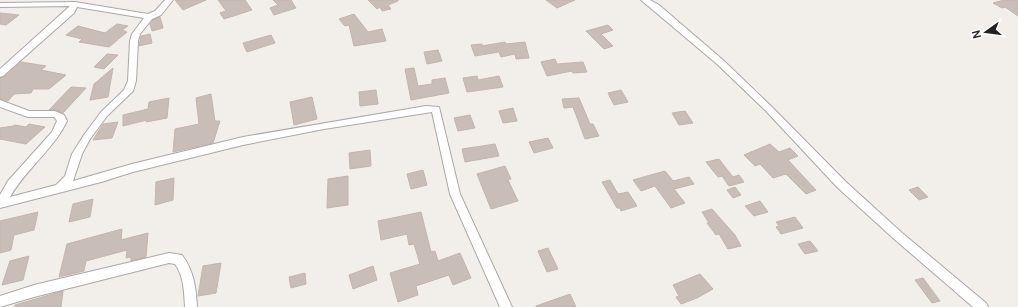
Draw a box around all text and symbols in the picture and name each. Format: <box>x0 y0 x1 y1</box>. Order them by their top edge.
north arrow <box>966 12 1006 52</box>
text: N <box>968 29 984 40</box>

